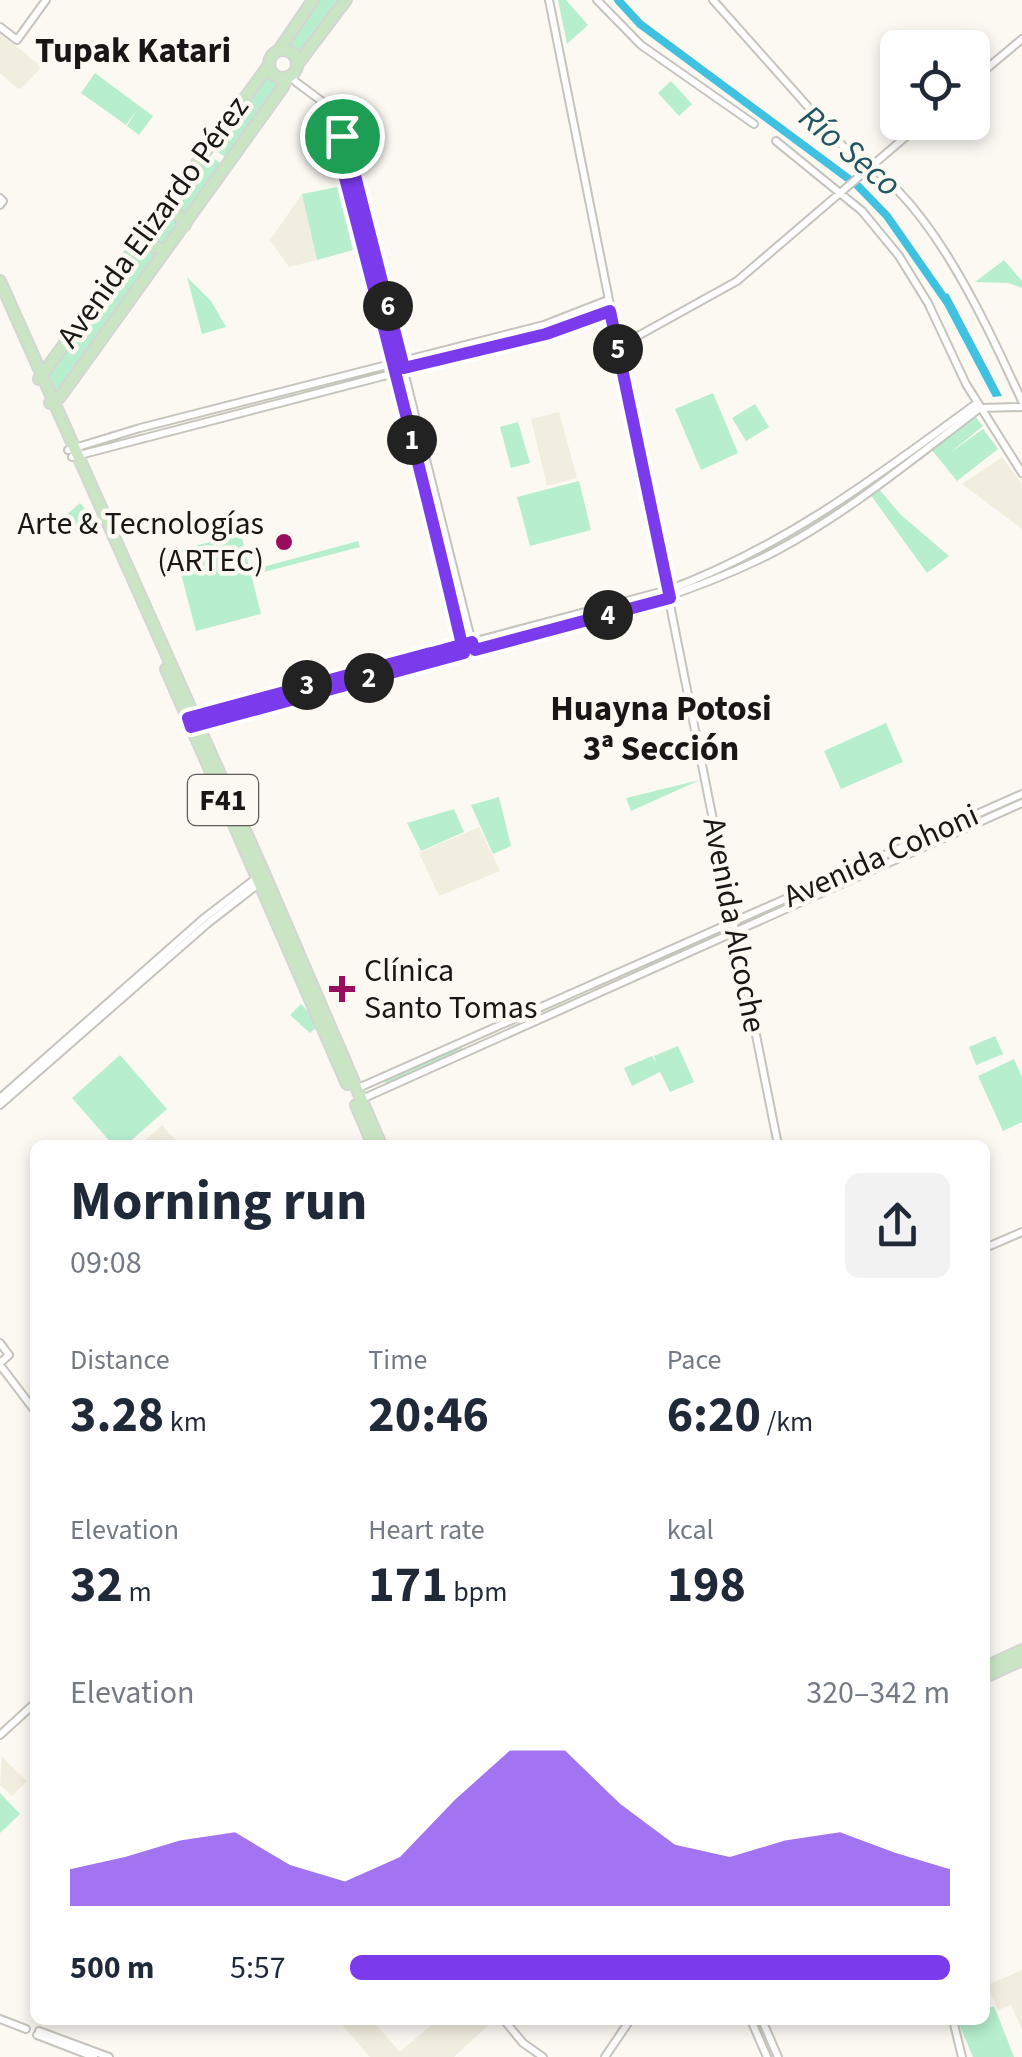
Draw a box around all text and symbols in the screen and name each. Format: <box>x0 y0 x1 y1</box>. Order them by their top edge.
district label: Tupak Katari <box>35 26 231 76</box>
map controls <box>880 30 990 140</box>
button: locate <box>880 30 990 140</box>
street label: Avenida Elizardo Pérez <box>46 87 260 357</box>
water label: Río Seco <box>788 93 912 209</box>
pin <box>300 94 385 179</box>
icon: arrive <box>315 109 370 164</box>
pin: 6 <box>363 281 413 331</box>
text: 6 <box>381 286 395 326</box>
pin: 5 <box>593 324 643 374</box>
text: 5 <box>611 329 625 369</box>
pin: 1 <box>387 415 437 465</box>
text: 1 <box>405 420 419 460</box>
place label: Arte & Tecnologías (ARTEC) <box>18 501 264 584</box>
marker: Arte & Tecnologías (ARTEC) <box>273 531 295 553</box>
pin: 4 <box>583 590 633 640</box>
text: 4 <box>601 595 615 635</box>
pin: 2 <box>344 653 394 703</box>
text: 2 <box>362 658 376 698</box>
pin: 3 <box>282 660 332 710</box>
text: 3 <box>300 665 314 705</box>
district label: Huayna Potosi 3ª Sección <box>550 684 772 774</box>
road number: F41 <box>188 775 258 825</box>
street label: Avenida Cohoni <box>776 792 986 920</box>
street label: Avenida Alcoche <box>691 814 777 1036</box>
place label: Clínica Santo Tomas <box>364 948 537 1031</box>
marker: Clínica Santo Tomas <box>329 976 355 1002</box>
text: Morning run <box>70 1163 367 1241</box>
button: share <box>845 1173 950 1278</box>
text: 09:08 <box>70 1240 142 1286</box>
text: Distance <box>70 1340 170 1380</box>
text: Time <box>368 1340 427 1380</box>
text: Pace <box>667 1340 722 1380</box>
text: 3.28 <box>70 1380 164 1451</box>
text: 20:46 <box>368 1380 489 1451</box>
text: 6:20 <box>667 1380 761 1451</box>
text: km <box>164 1402 207 1442</box>
text: /km <box>761 1402 813 1442</box>
text: Elevation <box>70 1510 179 1550</box>
text: Heart rate <box>368 1510 485 1550</box>
text: kcal <box>667 1510 714 1550</box>
text: 32 <box>70 1550 123 1621</box>
text: 171 <box>368 1550 448 1621</box>
text: 198 <box>667 1550 746 1621</box>
text: m <box>123 1572 152 1612</box>
text: bpm <box>448 1572 507 1612</box>
text: Elevation <box>70 1670 195 1716</box>
text: 320–342 m <box>806 1670 950 1716</box>
text: 500 m <box>70 1945 155 1991</box>
text: 5:57 <box>230 1945 286 1991</box>

